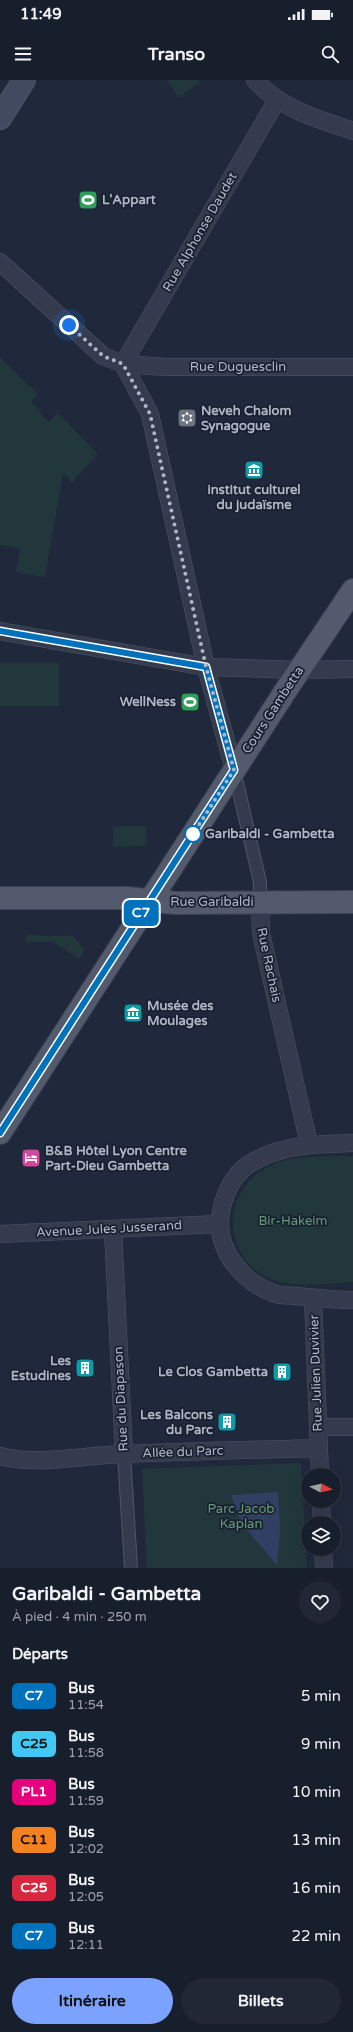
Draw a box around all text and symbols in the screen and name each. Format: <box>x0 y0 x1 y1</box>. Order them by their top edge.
text: 11:49 <box>20 5 62 23</box>
icon: menu <box>12 43 34 65</box>
text: Transo <box>148 43 205 65</box>
icon: search <box>319 43 341 65</box>
street label: Rue Alphonse Daudet <box>159 170 241 294</box>
sports icon: L'Appart <box>77 189 99 211</box>
place label: L'Appart <box>102 192 156 208</box>
your location <box>59 315 79 335</box>
street label: Rue Duguesclin <box>190 359 286 375</box>
place label: Neveh Chalom Synagogue <box>201 403 291 434</box>
synagogue icon: Neveh Chalom Synagogue <box>176 407 198 429</box>
museum icon: institut culturel du judaïsme <box>243 459 265 481</box>
place label: institut culturel du judaïsme <box>207 482 301 513</box>
street label: Cours Gambetta <box>239 663 307 757</box>
sports icon: WellNess <box>179 691 201 713</box>
place label: WellNess <box>120 694 176 710</box>
marker: Garibaldi - Gambetta <box>184 825 202 843</box>
place label: Garibaldi - Gambetta <box>205 826 335 842</box>
street label: Rue Garibaldi <box>170 894 254 910</box>
line badge: C7 <box>123 900 159 926</box>
text: C7 <box>132 904 150 921</box>
street label: Rue Rachais <box>253 926 285 1004</box>
place label: Musée des Moulages <box>147 998 213 1029</box>
museum icon: Musée des Moulages <box>122 1002 144 1024</box>
place label: B&B Hôtel Lyon Centre Part-Dieu Gambetta <box>45 1143 188 1174</box>
hotel icon: B&B Hôtel Lyon Centre Part-Dieu Gambetta <box>20 1147 42 1169</box>
park label: Bir-Hakeim <box>258 1213 328 1229</box>
street label: Avenue Jules Jusserand <box>36 1217 182 1241</box>
street label: Rue Julien Duvivier <box>306 1314 326 1432</box>
street label: Rue du Diapason <box>110 1346 132 1452</box>
place label: Les Estudines <box>11 1353 71 1384</box>
building icon: Les Estudines <box>74 1357 96 1379</box>
building icon: Le Clos Gambetta <box>271 1361 293 1383</box>
place label: Le Clos Gambetta <box>158 1364 268 1380</box>
place label: Les Balcons du Parc <box>140 1407 213 1438</box>
building icon: Les Balcons du Parc <box>216 1411 238 1433</box>
street label: Allée du Parc <box>142 1443 224 1461</box>
north arrow <box>301 1468 341 1508</box>
map controls <box>301 1468 341 1556</box>
park label: Parc Jacob Kaplan <box>207 1501 275 1532</box>
button: layers <box>301 1516 341 1556</box>
button: heart <box>299 1581 341 1623</box>
text: Garibaldi - Gambetta <box>12 1583 201 1605</box>
text: À pied · 4 min · 250 m <box>12 1609 147 1625</box>
text: Départs <box>12 1645 68 1663</box>
text: Bus <box>68 1679 95 1697</box>
text: C7 <box>25 1687 43 1704</box>
text: 5 min <box>301 1687 341 1705</box>
text: 11:54 <box>68 1697 104 1713</box>
text: Bus <box>68 1727 95 1745</box>
text: C25 <box>20 1735 48 1752</box>
text: 9 min <box>301 1735 341 1753</box>
text: 11:58 <box>68 1745 104 1761</box>
text: Bus <box>68 1775 95 1793</box>
text: PL1 <box>21 1783 47 1800</box>
text: 10 min <box>292 1783 341 1801</box>
text: 11:59 <box>68 1793 104 1809</box>
text: Bus <box>68 1823 95 1841</box>
text: C11 <box>20 1831 48 1848</box>
text: 13 min <box>292 1831 341 1849</box>
text: 12:02 <box>68 1841 104 1857</box>
text: Bus <box>68 1871 95 1889</box>
text: C25 <box>20 1879 48 1896</box>
text: 16 min <box>292 1879 341 1897</box>
text: 12:05 <box>68 1889 104 1905</box>
text: Bus <box>68 1919 95 1937</box>
text: C7 <box>25 1927 43 1944</box>
text: 22 min <box>292 1927 341 1945</box>
text: 12:11 <box>68 1937 104 1953</box>
button: Itinéraire <box>12 1978 173 2024</box>
button: Billets <box>181 1978 341 2024</box>

